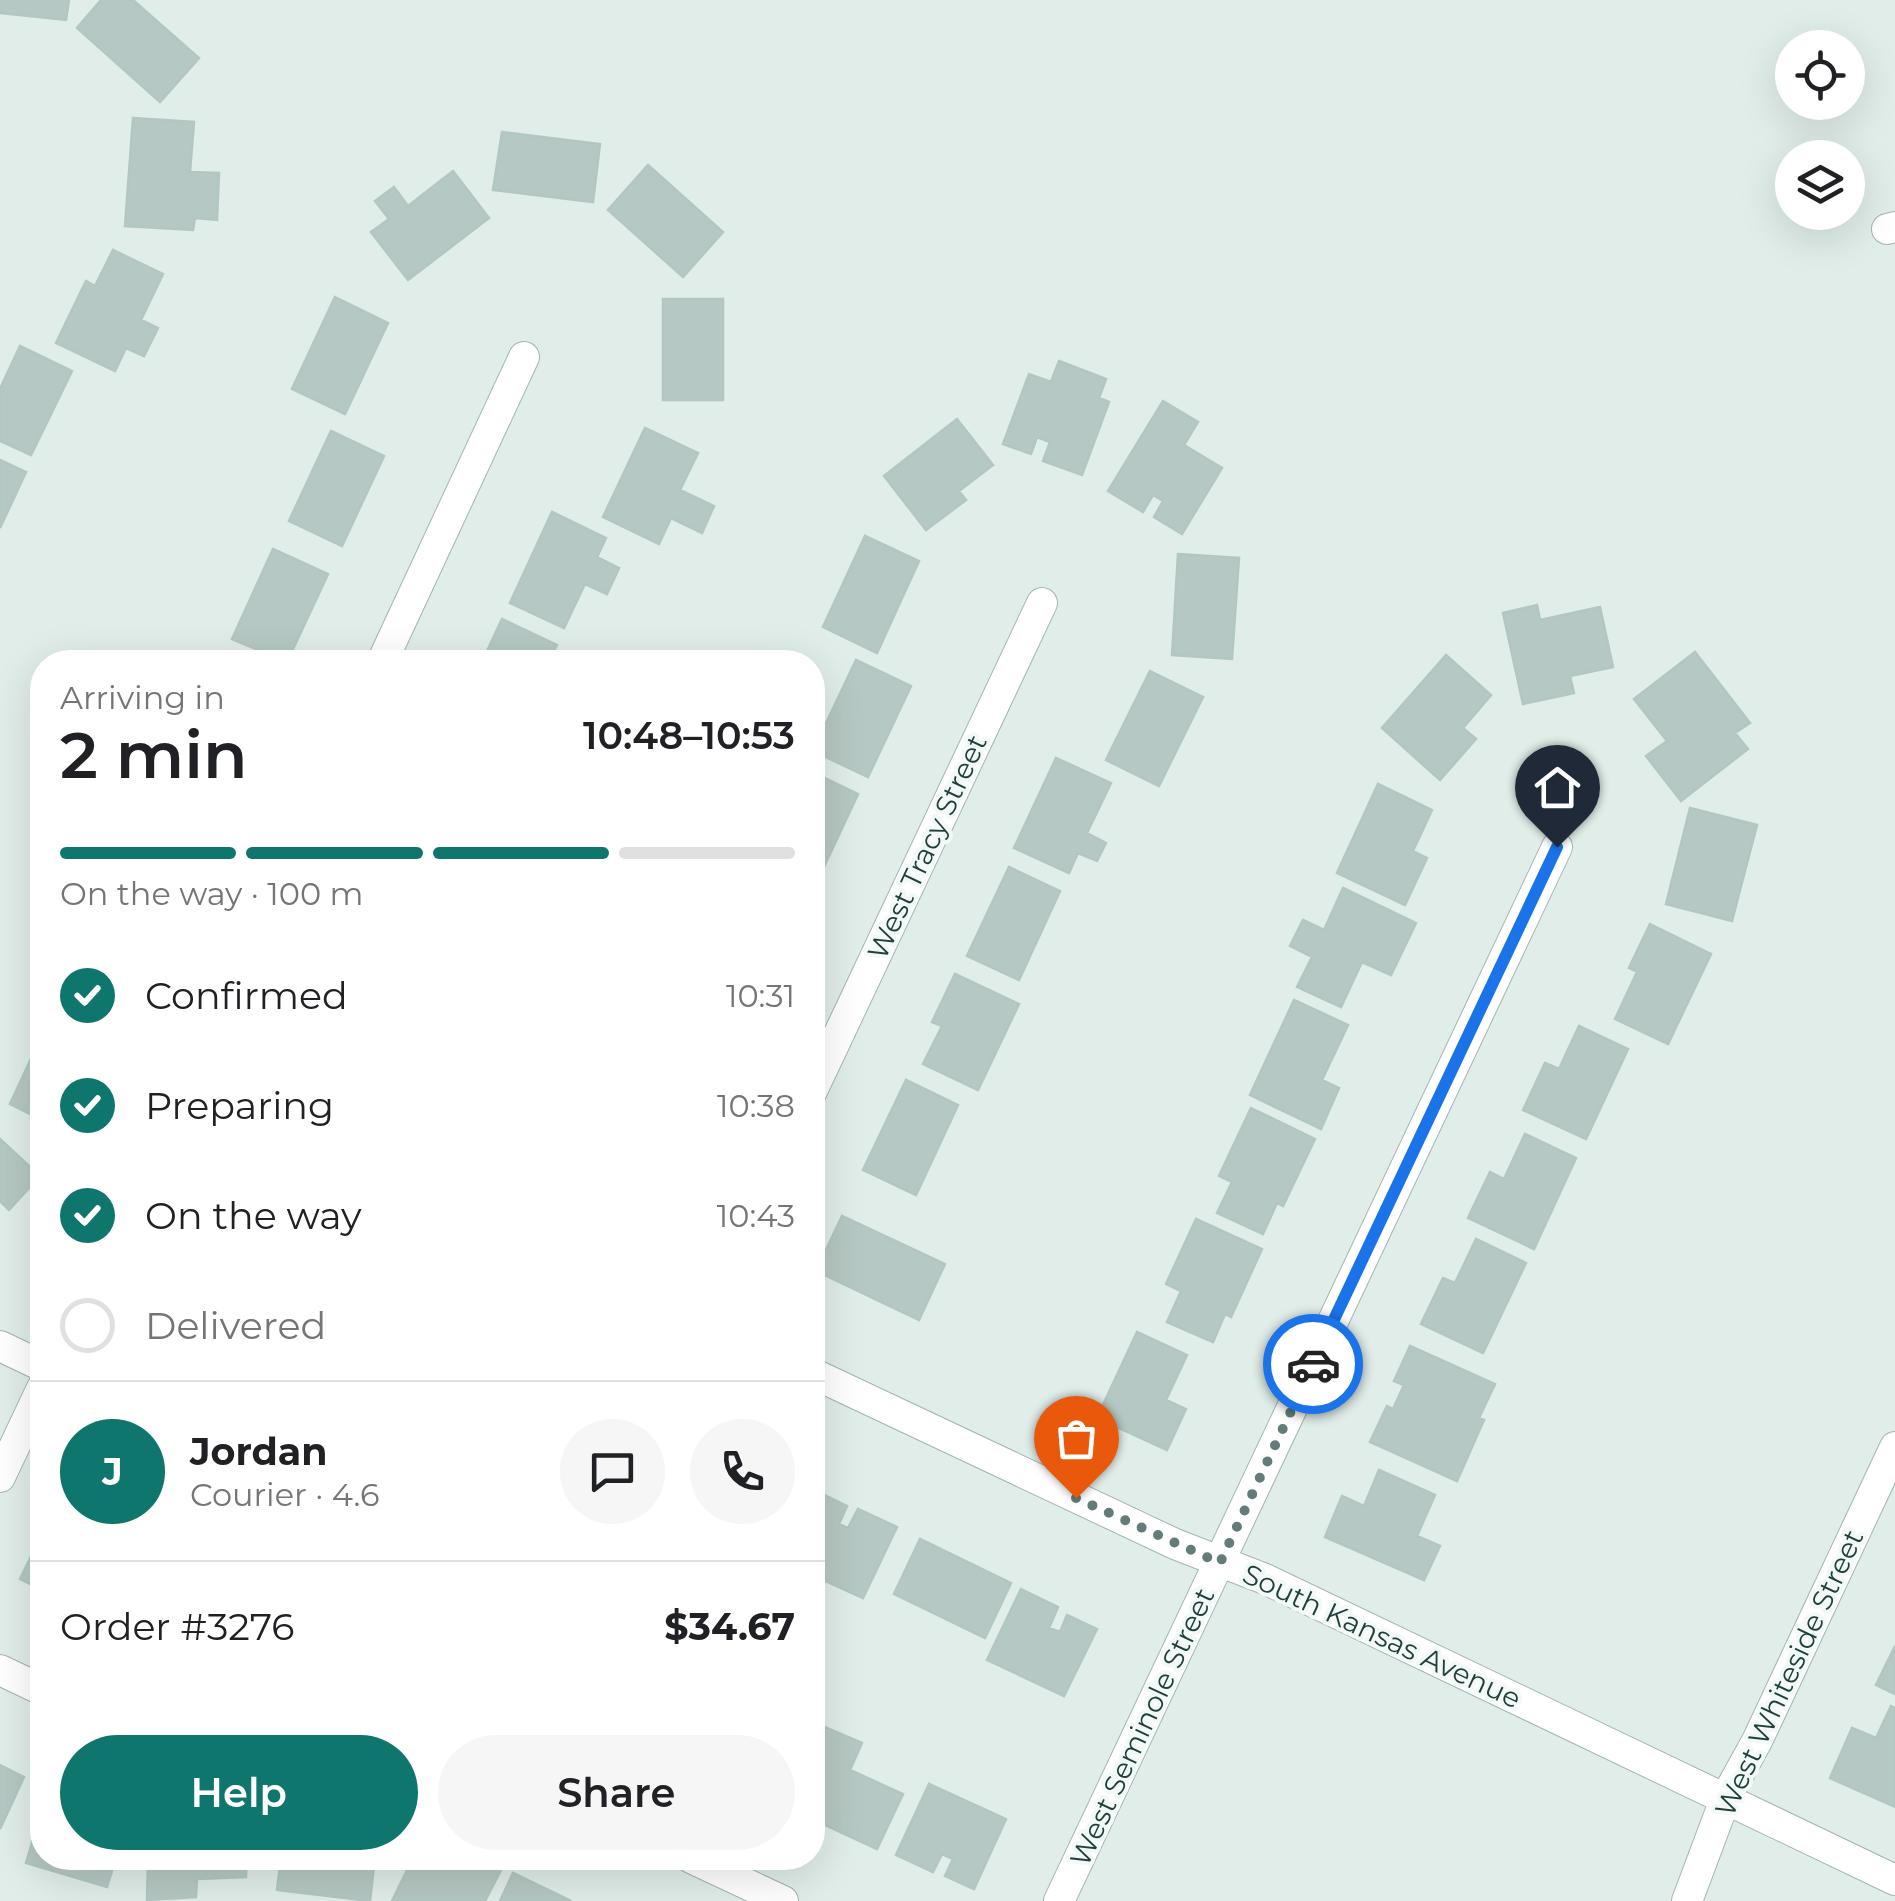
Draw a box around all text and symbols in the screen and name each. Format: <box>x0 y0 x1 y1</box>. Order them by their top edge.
map controls <box>1775 30 1865 230</box>
button: locate <box>1775 30 1865 120</box>
button: layers <box>1775 140 1865 230</box>
text: Arriving in <box>60 678 225 717</box>
text: 10:48–10:53 <box>583 712 795 759</box>
text: 2 min <box>60 715 248 794</box>
street label: West Tracy Street <box>860 729 994 965</box>
pin <box>1515 745 1600 848</box>
icon: home <box>1530 760 1585 815</box>
text: On the way · 100 m <box>60 874 363 913</box>
icon: check <box>60 968 115 1023</box>
text: Confirmed <box>145 972 348 1019</box>
text: 10:31 <box>726 976 795 1015</box>
icon: check <box>60 1078 115 1133</box>
text: Preparing <box>145 1082 334 1129</box>
text: 10:38 <box>717 1086 795 1125</box>
icon: check <box>60 1188 115 1243</box>
text: On the way <box>145 1192 362 1239</box>
text: 10:43 <box>717 1196 795 1235</box>
text: Delivered <box>145 1302 326 1349</box>
courier <box>1263 1314 1363 1414</box>
icon: car <box>1286 1337 1341 1392</box>
pin <box>1034 1396 1119 1499</box>
icon: bag <box>1049 1411 1104 1466</box>
button: chat <box>560 1419 665 1524</box>
button: phone <box>690 1419 795 1524</box>
text: Jordan <box>190 1428 328 1475</box>
text: J <box>102 1448 123 1495</box>
text: Courier · 4.6 <box>190 1475 379 1514</box>
street label: West Whiteside Street <box>1708 1524 1870 1822</box>
street label: South Kansas Avenue <box>1237 1557 1527 1715</box>
street label: West Seminole Street <box>1063 1582 1221 1872</box>
text: Order #3276 <box>60 1603 295 1650</box>
text: $34.67 <box>664 1603 795 1650</box>
button: Help <box>60 1735 418 1850</box>
button: Share <box>438 1735 795 1850</box>

